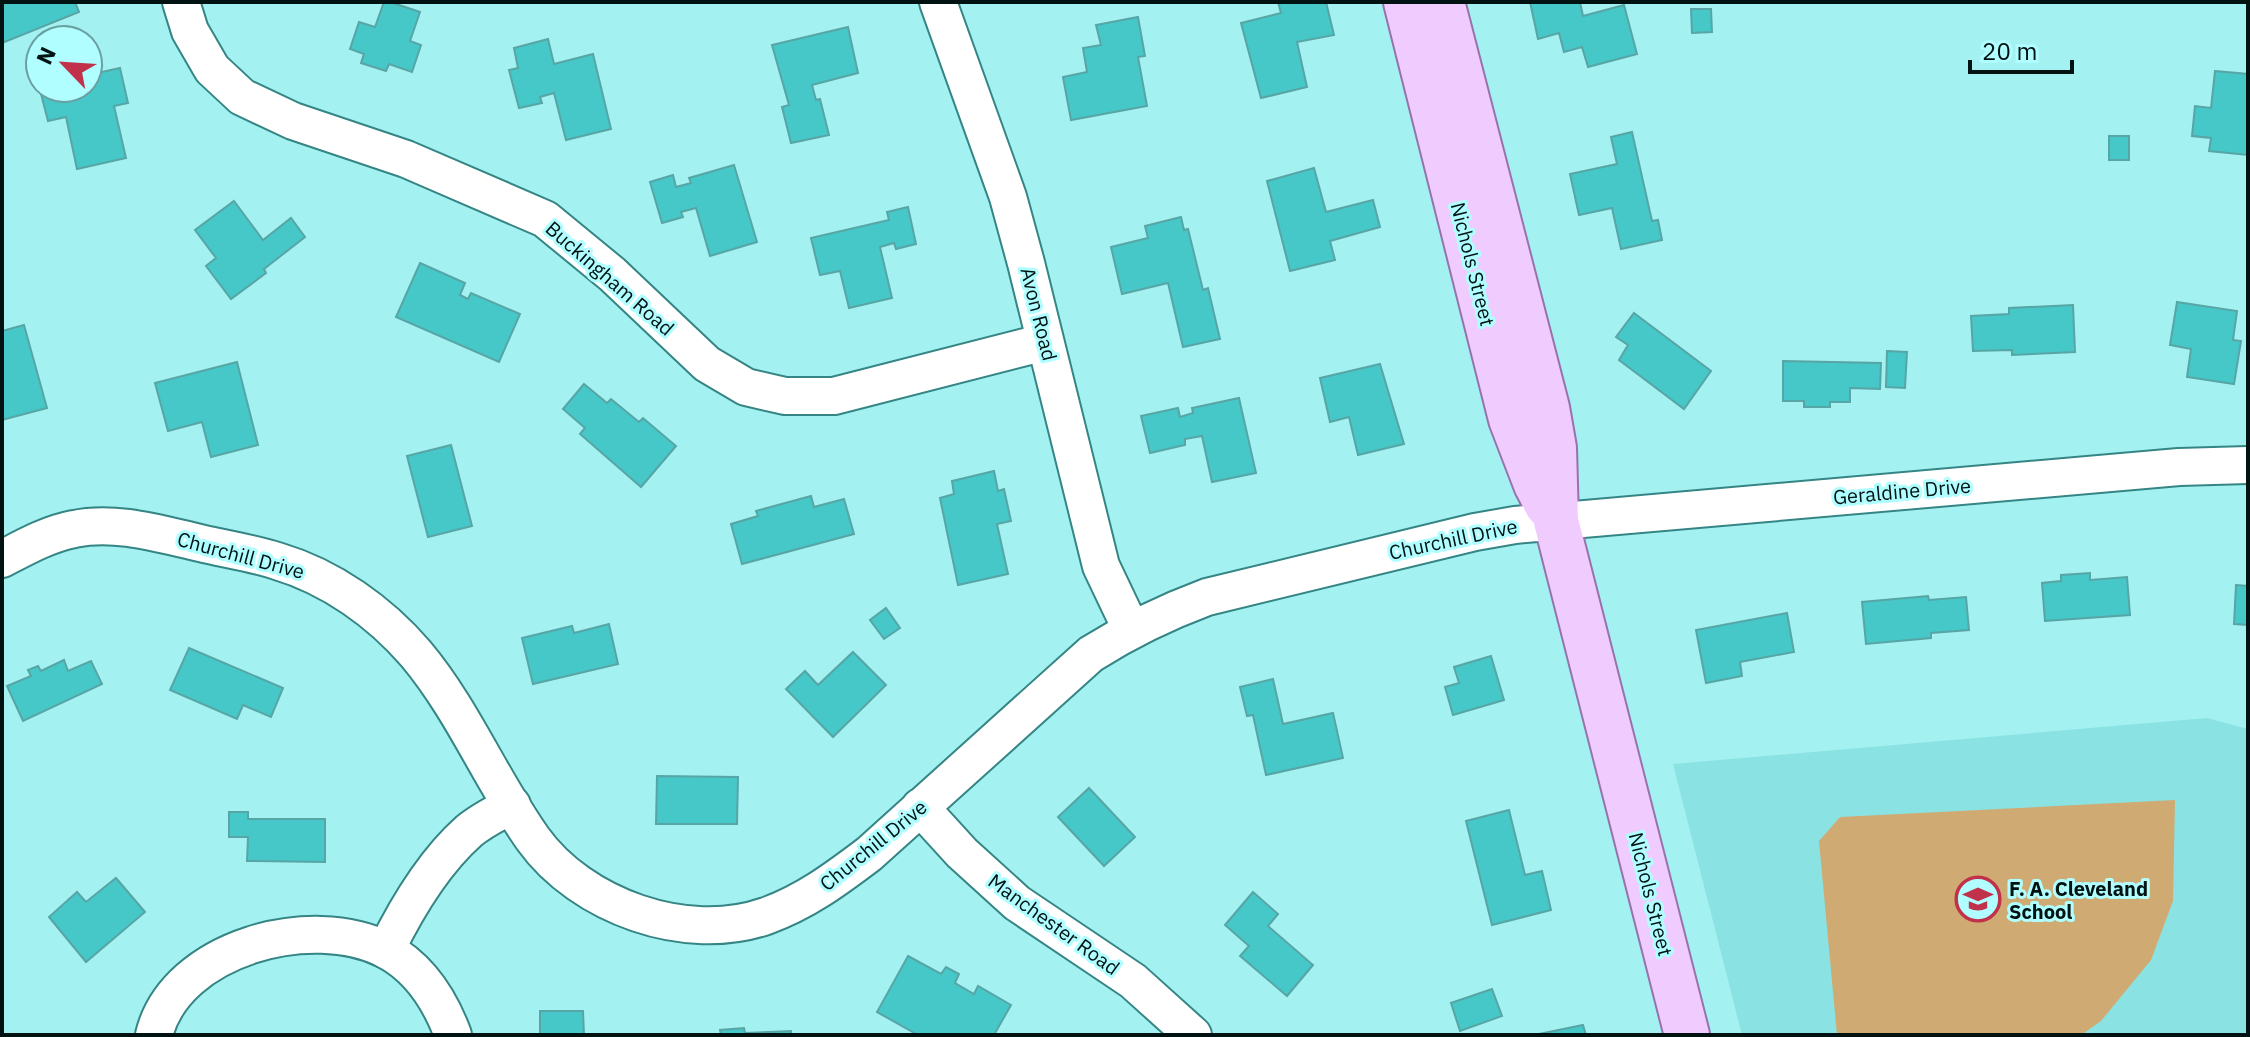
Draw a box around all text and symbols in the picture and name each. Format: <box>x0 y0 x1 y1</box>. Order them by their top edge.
north arrow <box>24 24 104 104</box>
scale bar <box>1970 24 2072 74</box>
text: 20 m <box>1982 35 2037 67</box>
text: N <box>29 42 62 69</box>
street label: Nichols Street <box>1445 199 1501 329</box>
street label: Buckingham Road <box>540 215 680 341</box>
street label: Avon Road <box>1014 264 1064 364</box>
street label: Geraldine Drive <box>1832 472 1972 510</box>
street label: Churchill Drive <box>1386 512 1520 566</box>
street label: Churchill Drive <box>174 525 308 585</box>
street label: Churchill Drive <box>814 793 932 897</box>
street label: Nichols Street <box>1623 829 1679 959</box>
street label: Manchester Road <box>983 867 1125 981</box>
school or university icon: F. A. Cleveland School <box>1954 875 2002 923</box>
place label: F. A. Cleveland School <box>2009 875 2148 925</box>

